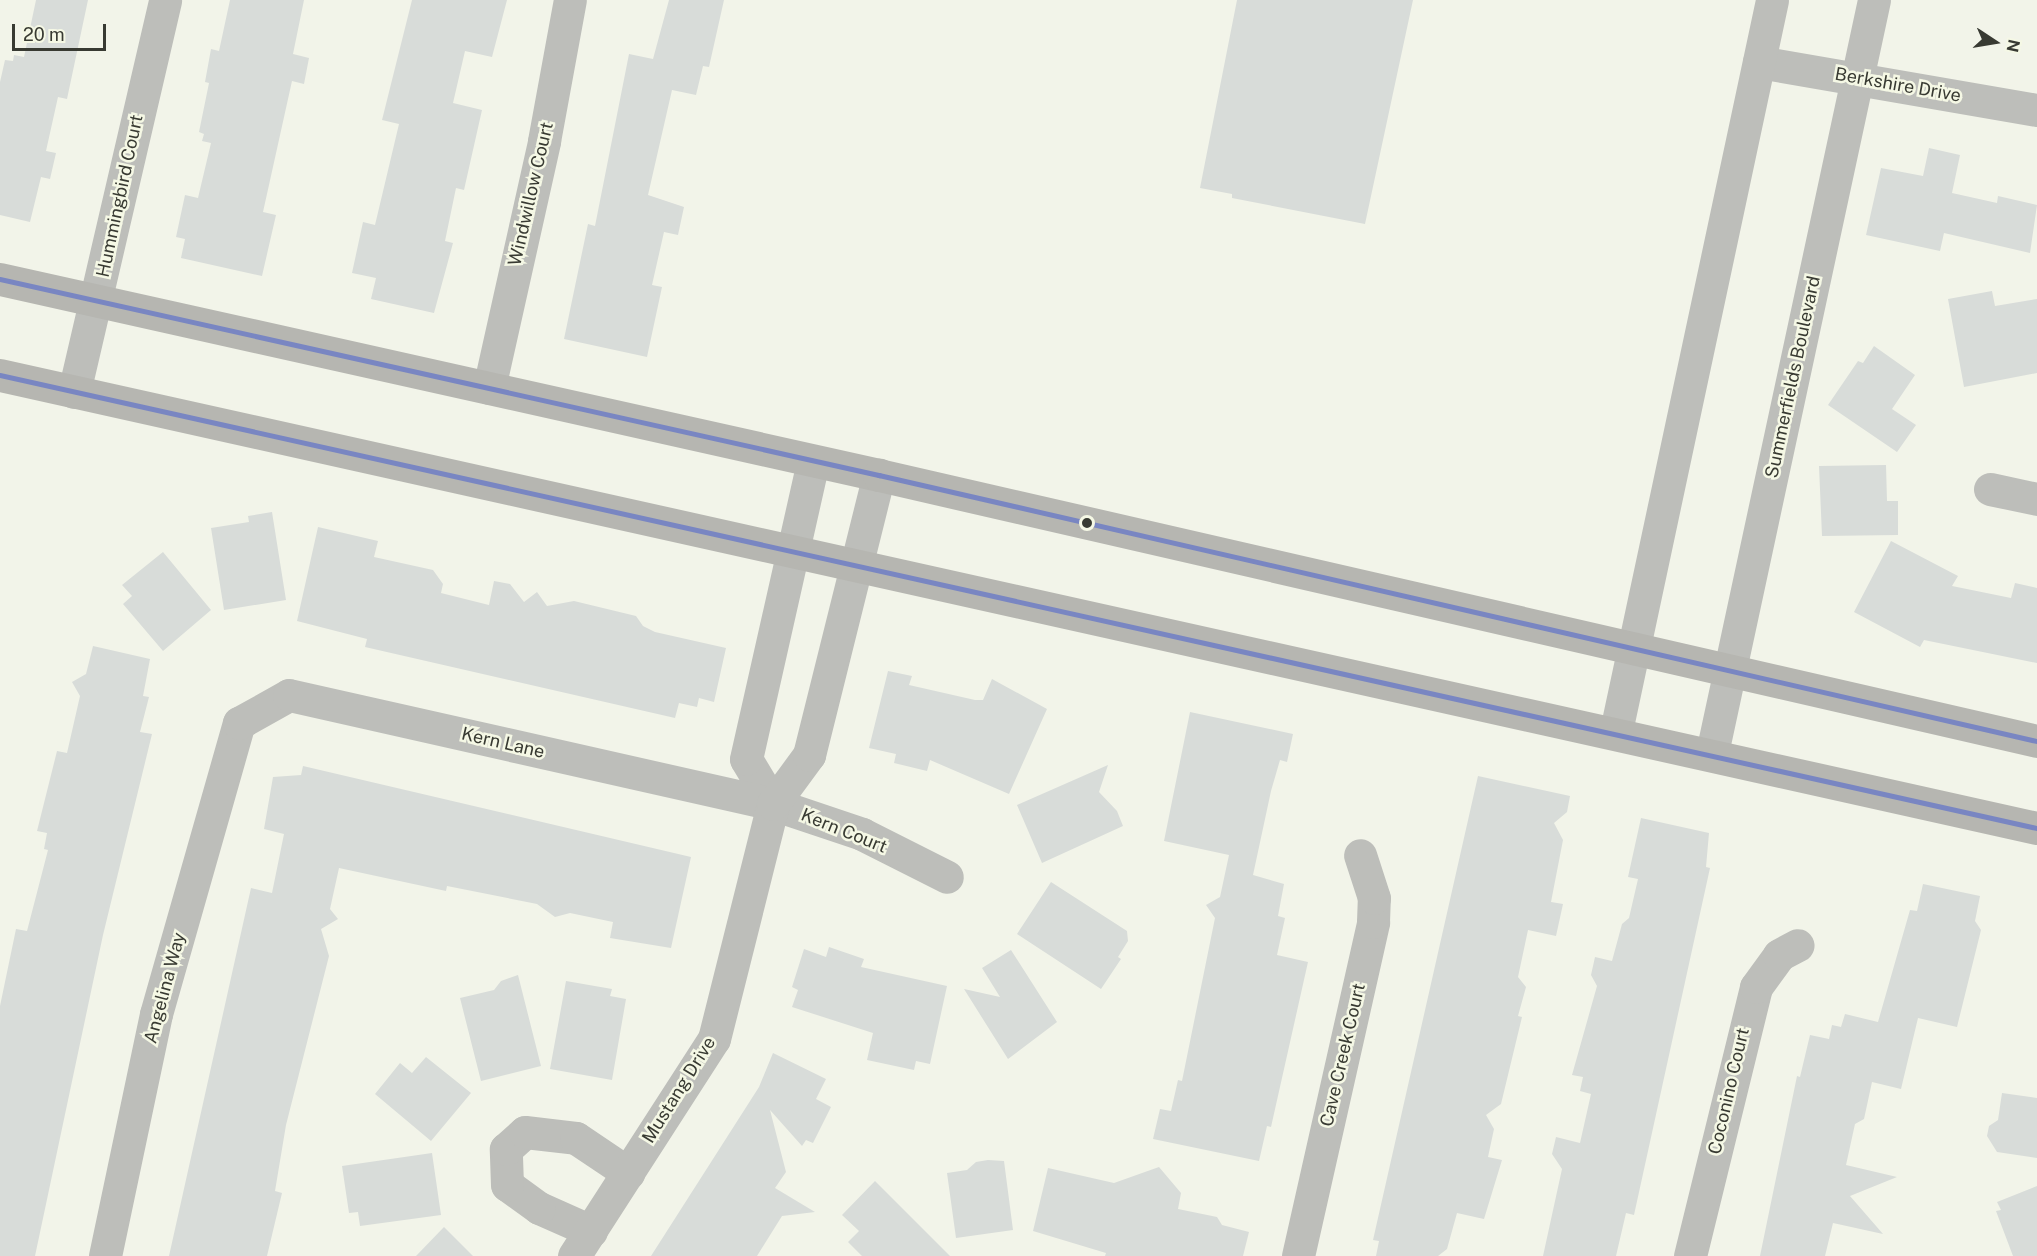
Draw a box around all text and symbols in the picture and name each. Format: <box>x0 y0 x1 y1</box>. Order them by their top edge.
scale bar <box>15 12 110 50</box>
north arrow <box>1965 12 2025 72</box>
text: 20 m <box>23 24 65 45</box>
text: N <box>2003 38 2024 54</box>
street label: Berkshire Drive <box>1833 63 1963 107</box>
street label: Hummingbird Court <box>92 113 148 279</box>
street label: Windwillow Court <box>504 120 558 268</box>
street label: Summerfields Boulevard <box>1761 274 1825 480</box>
unlabelled marker <box>1081 517 1093 529</box>
street label: Kern Lane <box>459 723 547 763</box>
street label: Kern Court <box>798 804 890 858</box>
street label: Angelina Way <box>140 930 190 1046</box>
street label: Cave Creek Court <box>1316 981 1370 1129</box>
street label: Coconino Court <box>1704 1026 1754 1156</box>
street label: Mustang Drive <box>638 1033 720 1147</box>

